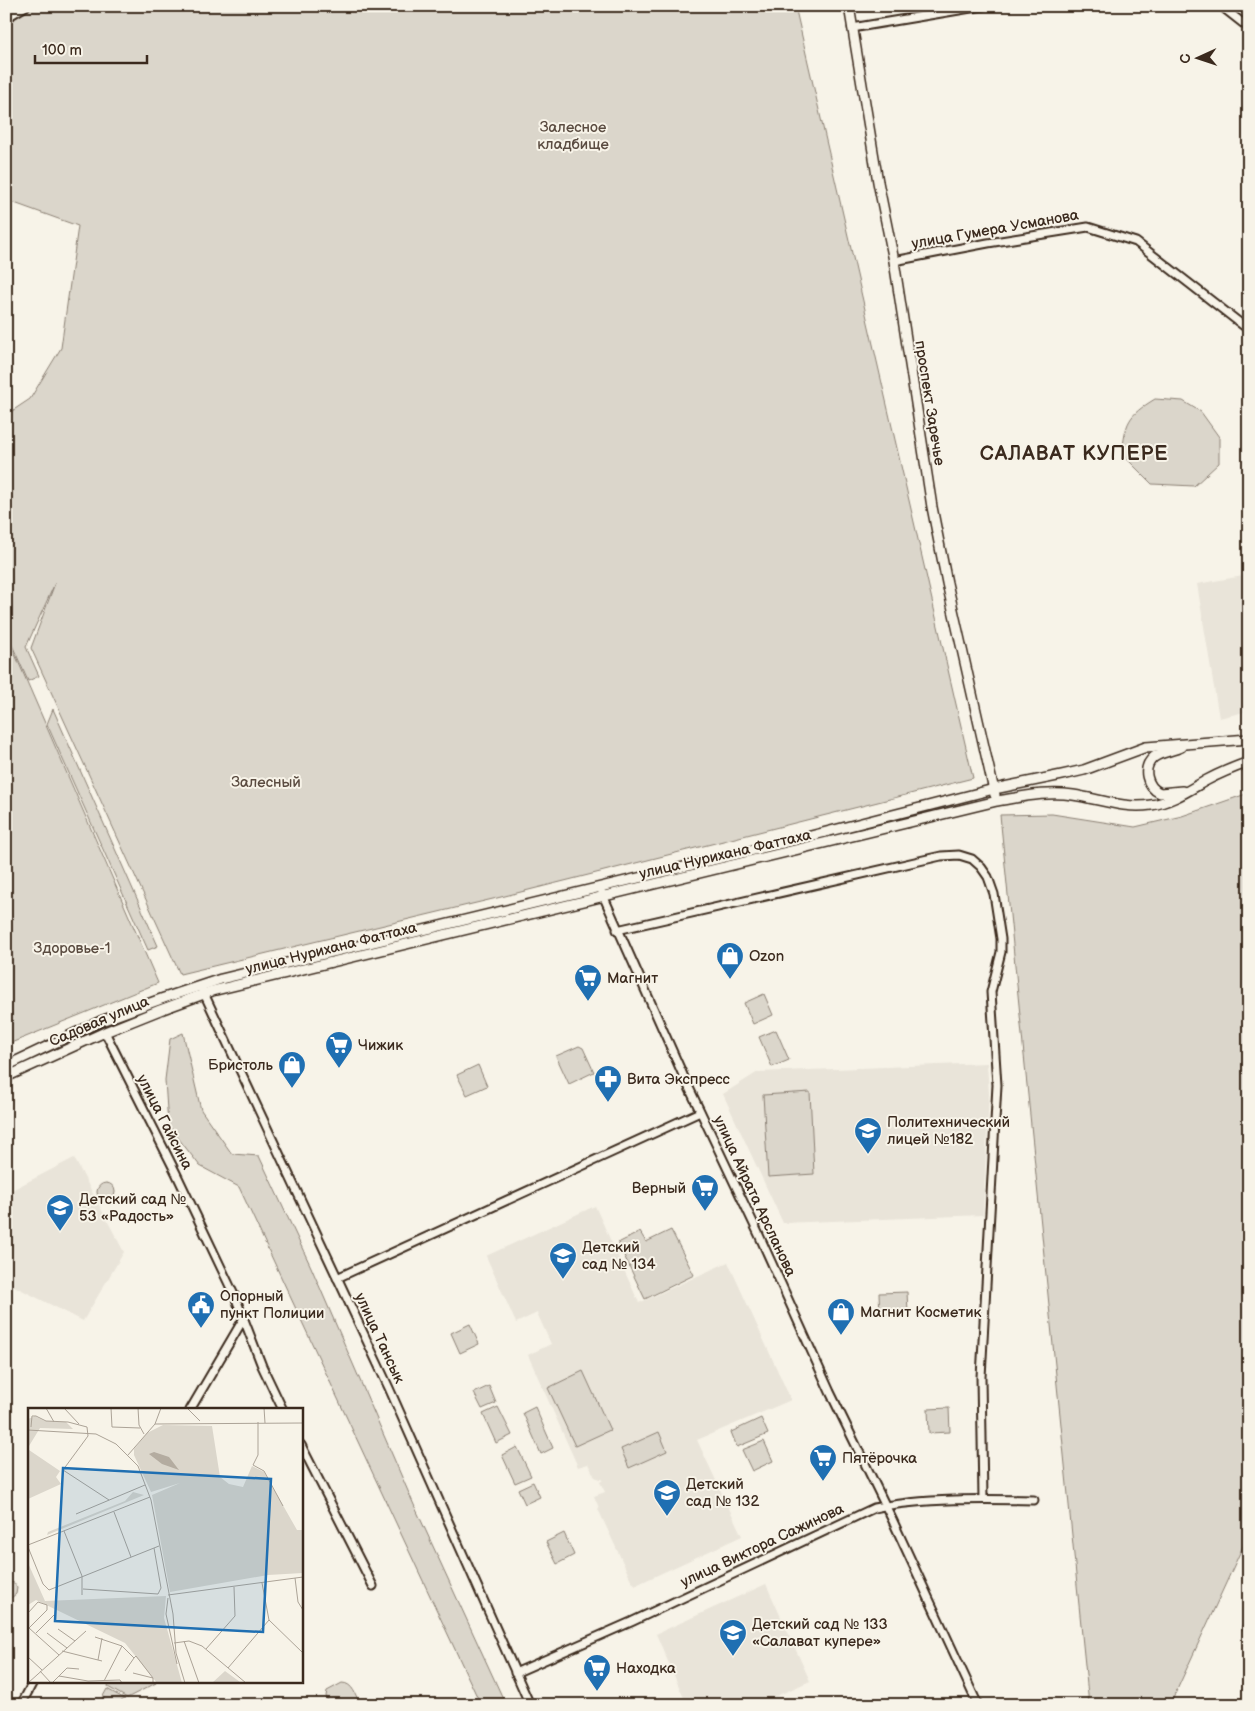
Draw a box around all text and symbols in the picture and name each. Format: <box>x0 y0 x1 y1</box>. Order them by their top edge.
scale bar <box>35 32 148 64</box>
north arrow <box>1172 32 1222 82</box>
text: 100 m <box>42 41 82 60</box>
text: С <box>1177 53 1194 64</box>
park label: Залесное кладбище <box>537 118 609 154</box>
street label: улица Гумера Усманова <box>910 205 1080 254</box>
street label: проспект Заречье <box>910 339 949 467</box>
district label: САЛАВАТ КУПЕРЕ <box>980 442 1168 466</box>
park label: Залесный <box>231 773 301 792</box>
street label: улица Нурихана Фаттаха <box>637 825 813 884</box>
street label: улица Нурихана Фаттаха <box>244 918 419 979</box>
park label: Здоровье-1 <box>34 939 110 958</box>
shop icon: Ozon <box>715 941 745 980</box>
place label: Ozon <box>749 947 784 966</box>
supermarket icon: Магнит <box>573 963 603 1002</box>
place label: Магнит <box>607 969 658 988</box>
street label: Садовая улица <box>46 992 152 1051</box>
supermarket icon: Чижик <box>324 1030 354 1069</box>
place label: Чижик <box>358 1036 403 1055</box>
shop icon: Бристоль <box>277 1050 307 1089</box>
place label: Бристоль <box>208 1056 274 1075</box>
pharmacy icon: Вита Экспресс <box>593 1064 623 1103</box>
place label: Вита Экспресс <box>627 1070 731 1089</box>
street label: улица Гайсина <box>132 1071 197 1173</box>
street label: улица Айрата Арсланова <box>709 1113 800 1280</box>
place label: Политехнический лицей №182 <box>887 1113 1010 1149</box>
school or university icon: Политехнический лицей №182 <box>853 1116 883 1155</box>
supermarket icon: Верный <box>690 1173 720 1212</box>
place label: Верный <box>632 1179 686 1198</box>
place label: Детский сад № 53 «Радость» <box>79 1190 186 1226</box>
school or university icon: Детский сад № 53 «Радость» <box>45 1193 75 1232</box>
place label: Детский сад № 134 <box>582 1238 656 1274</box>
school or university icon: Детский сад № 134 <box>548 1241 578 1280</box>
place label: Опорный пункт Полиции <box>220 1287 324 1323</box>
public building icon: Опорный пункт Полиции <box>186 1290 216 1329</box>
street label: улица Тансык <box>350 1290 409 1387</box>
shop icon: Магнит Косметик <box>826 1297 856 1336</box>
place label: Магнит Косметик <box>860 1303 982 1322</box>
inset map <box>28 1408 302 1684</box>
supermarket icon: Пятёрочка <box>808 1443 838 1482</box>
place label: Пятёрочка <box>842 1449 917 1468</box>
place label: Детский сад № 132 <box>686 1475 760 1511</box>
school or university icon: Детский сад № 132 <box>652 1478 682 1517</box>
street label: улица Виктора Сажинова <box>677 1499 847 1592</box>
place label: Детский сад № 133 «Салават купере» <box>752 1615 888 1651</box>
school or university icon: Детский сад № 133 «Салават купере» <box>718 1618 748 1657</box>
supermarket icon: Находка <box>582 1653 612 1692</box>
place label: Находка <box>616 1659 676 1678</box>

